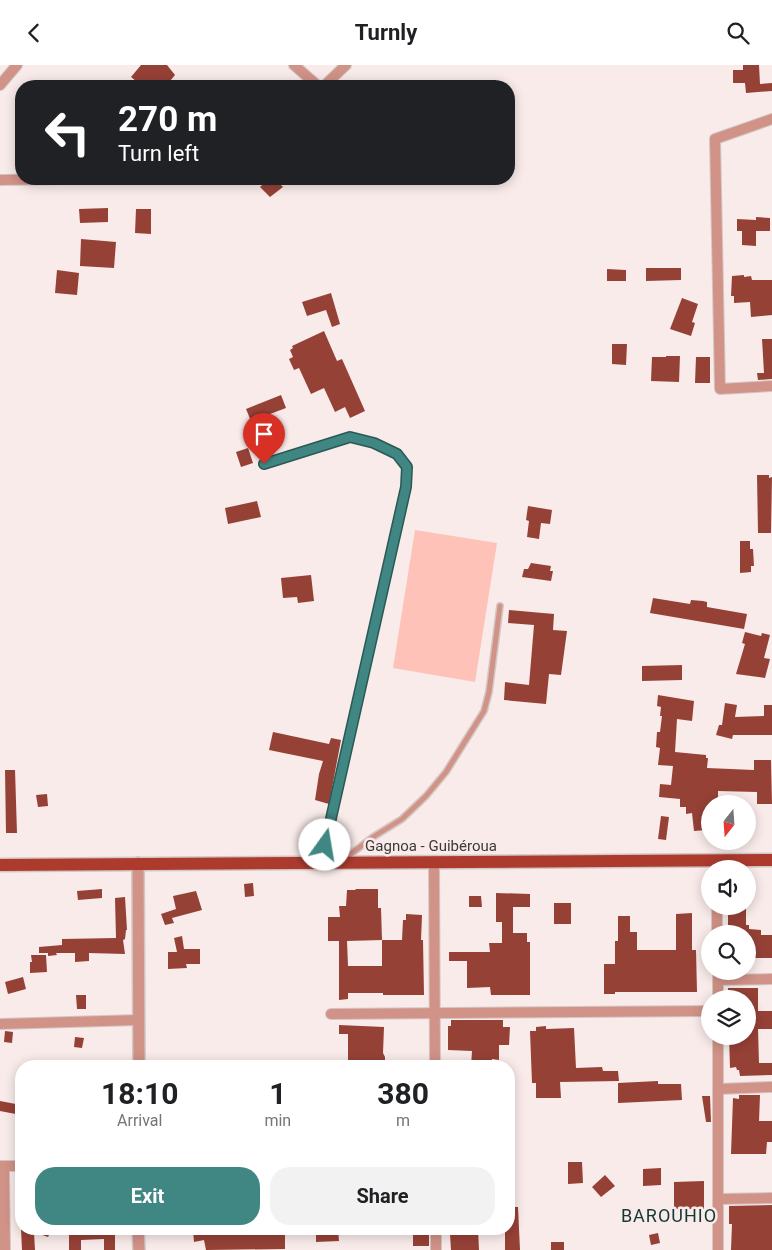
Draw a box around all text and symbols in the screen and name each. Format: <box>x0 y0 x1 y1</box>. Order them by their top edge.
icon: back <box>20 19 48 47</box>
icon: search <box>724 19 752 47</box>
text: Turnly <box>355 20 417 45</box>
text: 270 m <box>118 99 217 140</box>
icon: left <box>35 100 100 165</box>
text: Turn left <box>118 141 199 166</box>
pin <box>243 413 285 464</box>
icon: arrive <box>250 420 278 448</box>
north arrow <box>701 795 756 850</box>
map controls <box>701 795 756 1045</box>
position arrow <box>298 818 350 870</box>
street label: Gagnoa - Guibéroua <box>365 837 497 855</box>
button: sound <box>701 860 756 915</box>
button: search <box>701 925 756 980</box>
button: layers <box>701 990 756 1045</box>
text: 18:10 <box>101 1076 178 1111</box>
text: 1 <box>269 1076 286 1111</box>
text: 380 <box>377 1076 429 1111</box>
text: Arrival <box>117 1111 162 1130</box>
text: min <box>264 1111 291 1130</box>
text: m <box>396 1111 410 1130</box>
button: Exit <box>35 1167 260 1225</box>
button: Share <box>270 1167 495 1225</box>
district label: BAROUHIO <box>621 1205 717 1226</box>

